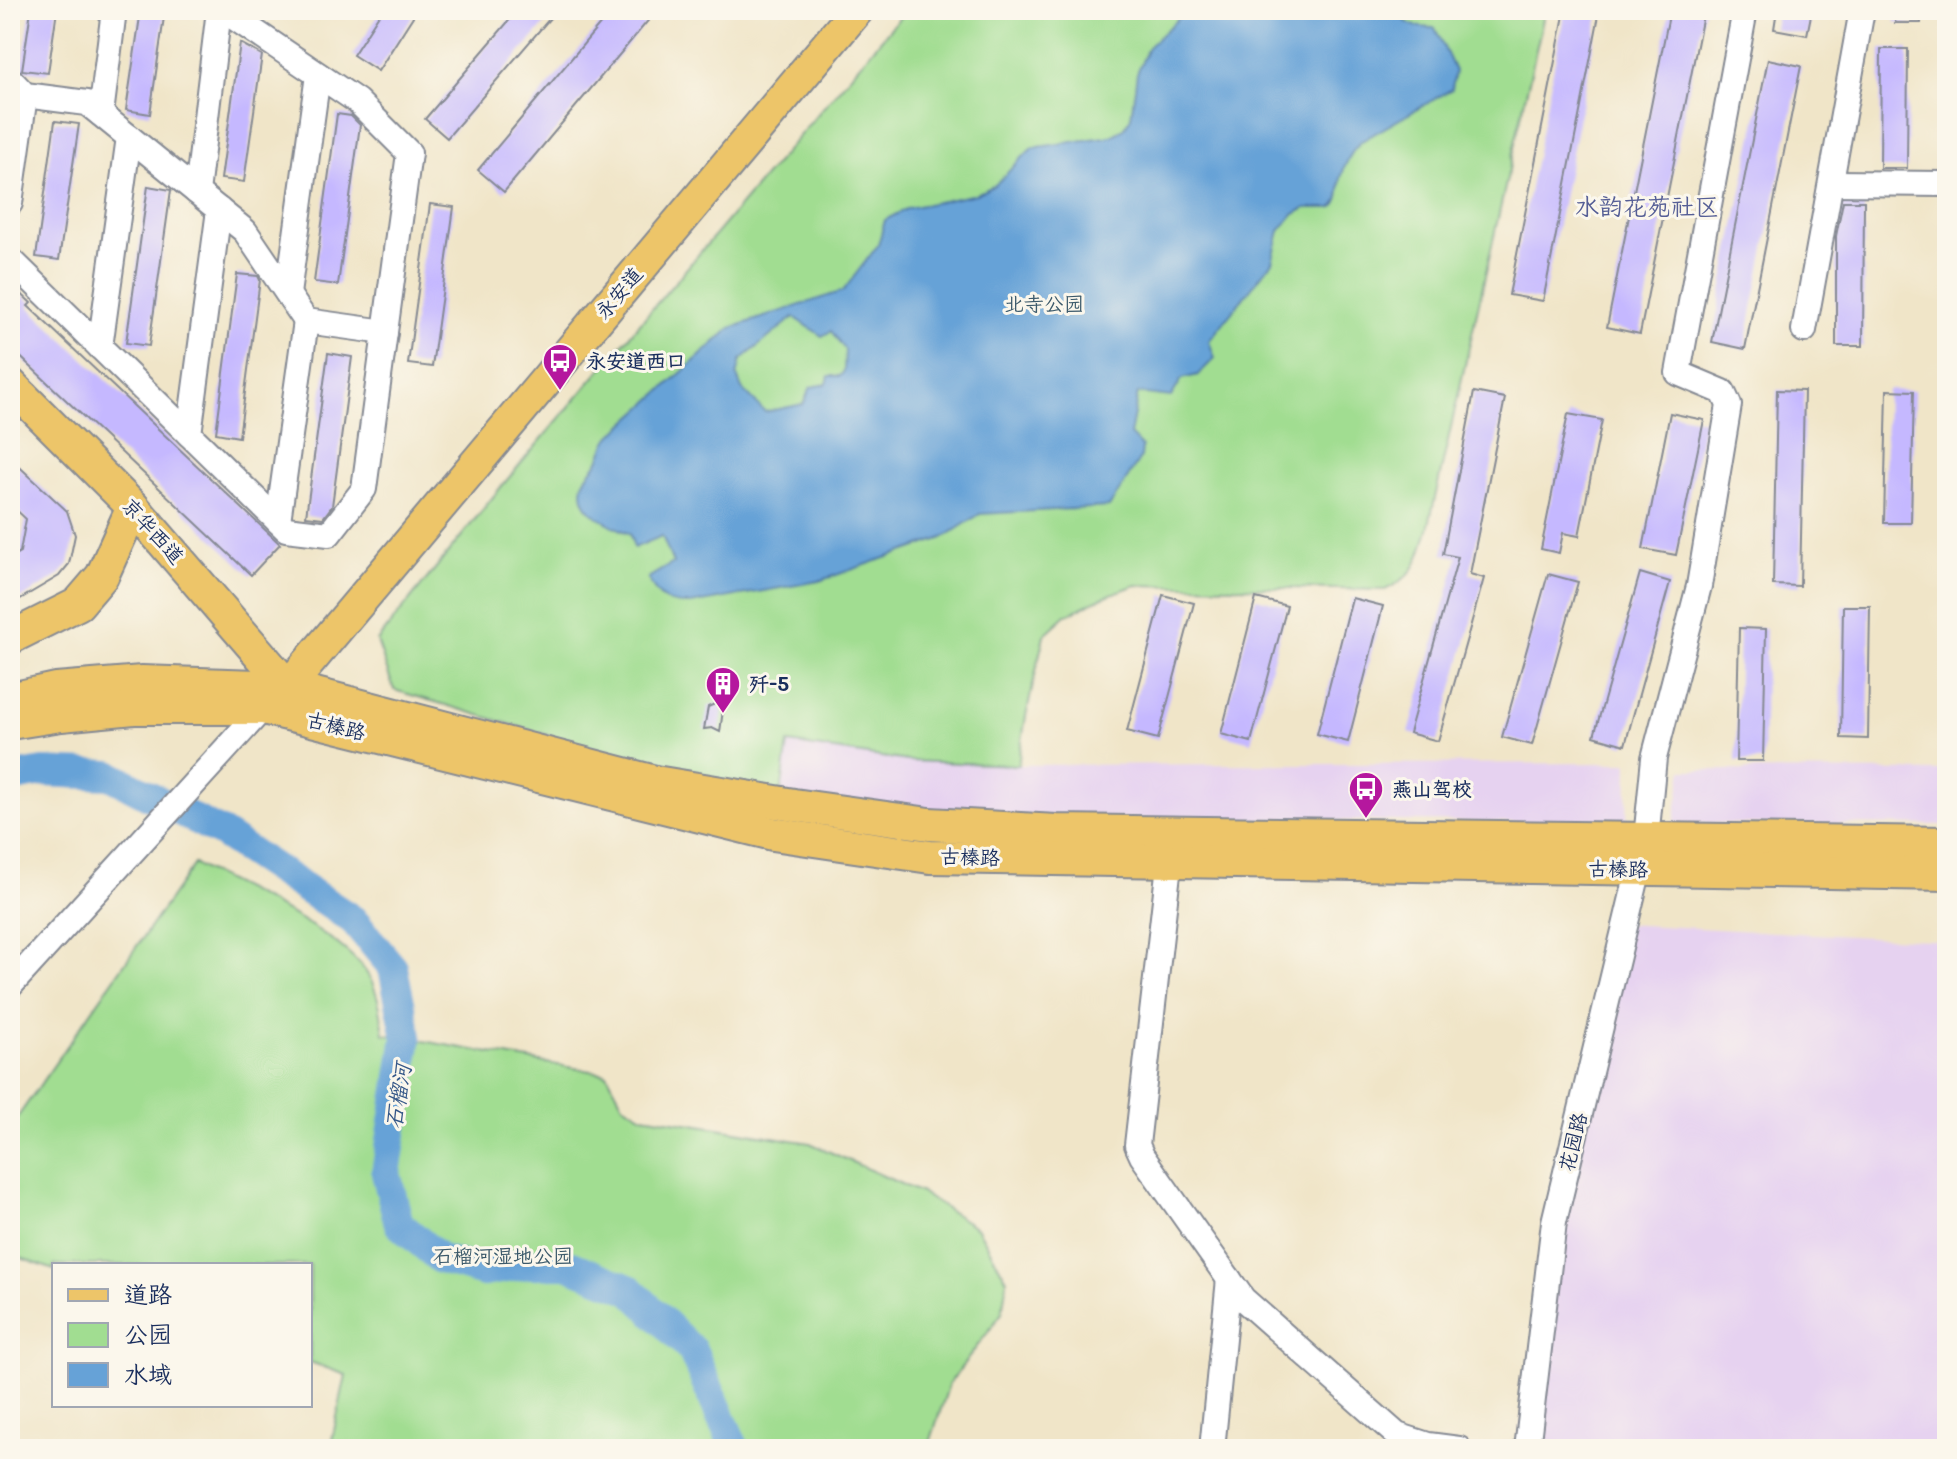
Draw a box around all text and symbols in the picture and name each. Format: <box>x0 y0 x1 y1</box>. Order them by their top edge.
district label: 水韵花苑社区 <box>1575 190 1719 221</box>
street label: 永安道 <box>589 261 647 324</box>
park label: 北寺公园 <box>1004 290 1084 316</box>
bus stop icon: 永安道西口 <box>541 342 579 392</box>
place label: 永安道西口 <box>586 347 686 373</box>
street label: 京华西道 <box>117 492 190 569</box>
building icon: 歼-5 <box>704 665 742 715</box>
place label: 歼-5 <box>749 670 789 696</box>
street label: 古榛路 <box>304 705 369 745</box>
bus stop icon: 燕山驾校 <box>1347 770 1385 820</box>
place label: 燕山驾校 <box>1392 775 1472 801</box>
street label: 古榛路 <box>940 842 1001 870</box>
street label: 古榛路 <box>1588 854 1649 882</box>
water label: 石榴河 <box>378 1058 417 1131</box>
street label: 花园路 <box>1552 1109 1592 1174</box>
park label: 石榴河湿地公园 <box>433 1242 573 1268</box>
legend <box>52 1263 312 1407</box>
text: 道路 <box>124 1278 172 1309</box>
text: 公园 <box>124 1318 172 1349</box>
text: 水域 <box>124 1358 172 1389</box>

